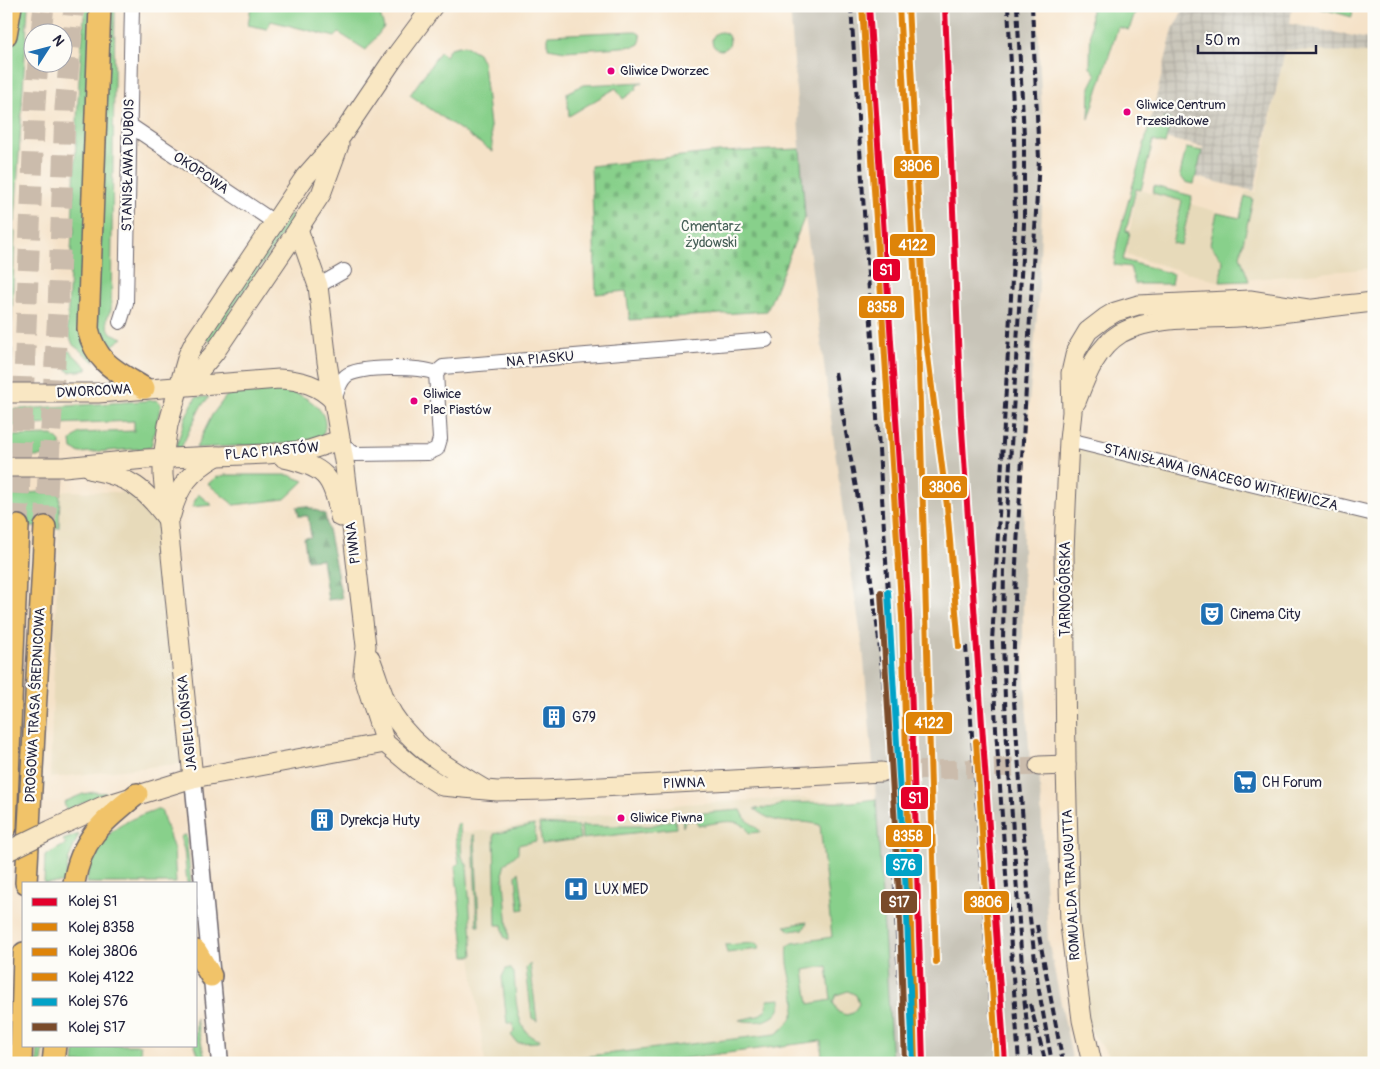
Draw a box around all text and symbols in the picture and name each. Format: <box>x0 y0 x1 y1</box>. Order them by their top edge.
north arrow <box>22 22 72 72</box>
scale bar <box>1198 22 1315 54</box>
text: 50 m <box>1205 31 1240 50</box>
text: N <box>48 32 68 49</box>
place label: Gliwice Dworzec <box>620 63 710 79</box>
marker: Gliwice Dworzec <box>606 66 616 76</box>
place label: Gliwice Centrum Przesiadkowe <box>1136 97 1226 129</box>
street label: STANISŁAWA DUBOIS <box>118 99 138 231</box>
marker: Gliwice Centrum Przesiadkowe <box>1122 107 1132 117</box>
street label: OKOPOWA <box>170 148 232 198</box>
line badge: 3806 <box>893 155 940 179</box>
text: 3806 <box>900 158 932 175</box>
park label: Cmentarz żydowski <box>681 218 741 251</box>
line badge: 4122 <box>889 233 936 257</box>
text: 4122 <box>898 237 928 254</box>
line badge: S1 <box>872 258 901 282</box>
text: S1 <box>879 262 893 279</box>
line badge: 8358 <box>858 295 905 319</box>
text: 8358 <box>867 299 897 316</box>
street label: NA PIASKU <box>505 348 575 370</box>
street label: DWORCOWA <box>56 381 132 401</box>
place label: Gliwice Plac Piastów <box>423 386 491 418</box>
marker: Gliwice Plac Piastów <box>409 396 419 406</box>
street label: PLAC PIASTÓW <box>224 437 320 464</box>
street label: STANISŁAWA IGNACEGO WITKIEWICZA <box>1102 440 1340 514</box>
line badge: 3806 <box>921 475 968 499</box>
text: 3806 <box>929 479 961 496</box>
street label: PIWNA <box>342 521 364 565</box>
street label: TARNOGÓRSKA <box>1056 541 1074 637</box>
theatre icon: Cinema City <box>1199 601 1225 627</box>
place label: Cinema City <box>1230 606 1300 623</box>
street label: DROGOWA TRASA ŚREDNICOWA <box>20 607 49 803</box>
street label: JAGIELLOŃSKA <box>173 674 200 772</box>
building icon: G79 <box>541 704 567 730</box>
place label: G79 <box>572 709 596 726</box>
line badge: 4122 <box>905 711 953 735</box>
text: 4122 <box>914 715 944 732</box>
supermarket icon: CH Forum <box>1232 769 1258 795</box>
street label: PIWNA <box>663 774 705 792</box>
place label: CH Forum <box>1262 774 1322 791</box>
line badge: S1 <box>900 786 929 810</box>
text: S1 <box>908 790 922 807</box>
building icon: Dyrekcja Huty <box>309 807 335 833</box>
street label: ROMUALDA TRAUGUTTA <box>1059 809 1083 961</box>
place label: Gliwice Piwna <box>630 810 703 826</box>
place label: Dyrekcja Huty <box>340 812 420 829</box>
marker: Gliwice Piwna <box>616 813 626 823</box>
line badge: 8358 <box>885 824 932 848</box>
text: 8358 <box>893 828 923 845</box>
line badge: S76 <box>885 853 923 877</box>
text: S76 <box>892 857 916 874</box>
hospital icon: LUX MED <box>563 876 589 902</box>
place label: LUX MED <box>594 881 648 898</box>
legend <box>22 882 198 1046</box>
line badge: S17 <box>880 890 918 914</box>
line badge: 3806 <box>963 890 1010 914</box>
text: Kolej S1 <box>68 892 117 911</box>
text: S17 <box>888 894 910 911</box>
text: 3806 <box>970 894 1002 911</box>
text: Kolej 8358 <box>68 918 135 937</box>
text: Kolej 3806 <box>68 942 138 961</box>
text: Kolej 4122 <box>68 968 134 987</box>
text: Kolej S76 <box>68 992 128 1011</box>
text: Kolej S17 <box>68 1018 125 1037</box>

